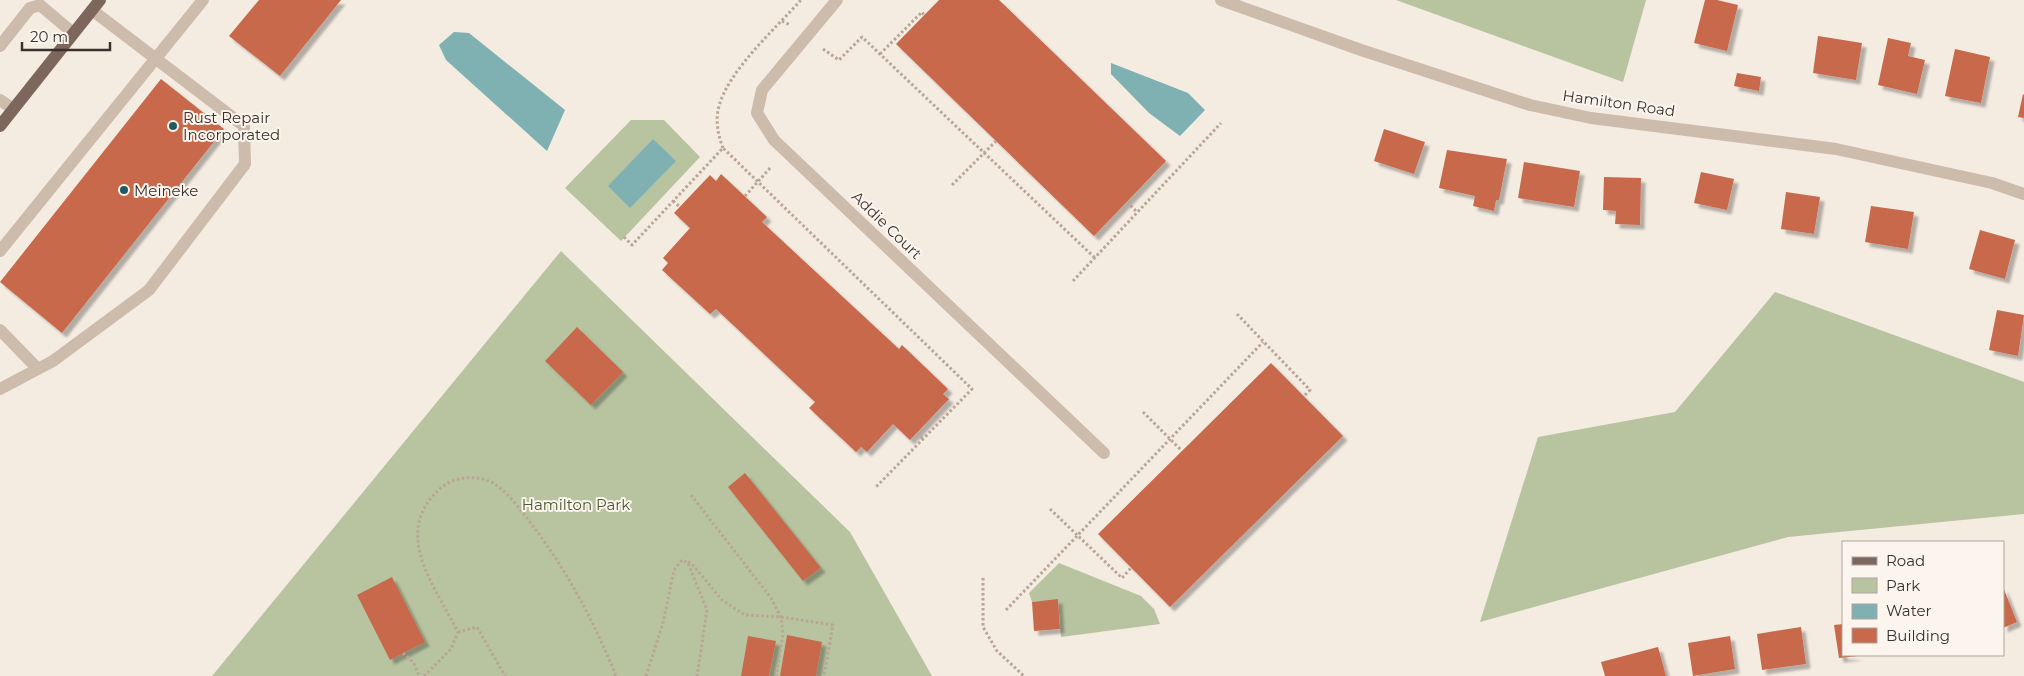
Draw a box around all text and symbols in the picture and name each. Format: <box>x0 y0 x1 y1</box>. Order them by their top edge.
scale bar <box>22 20 110 52</box>
text: 20 m <box>30 27 68 46</box>
street label: Hamilton Road <box>1562 86 1676 120</box>
place label: Rust Repair Incorporated <box>183 108 280 144</box>
marker: Rust Repair Incorporated <box>167 120 179 132</box>
place label: Meineke <box>134 181 198 200</box>
marker: Meineke <box>118 184 130 196</box>
street label: Addie Court <box>848 187 926 263</box>
park label: Hamilton Park <box>522 495 630 514</box>
legend <box>1842 541 2004 656</box>
text: Road <box>1886 551 1925 570</box>
text: Park <box>1886 576 1920 595</box>
text: Water <box>1886 601 1932 620</box>
text: Building <box>1886 626 1950 645</box>

